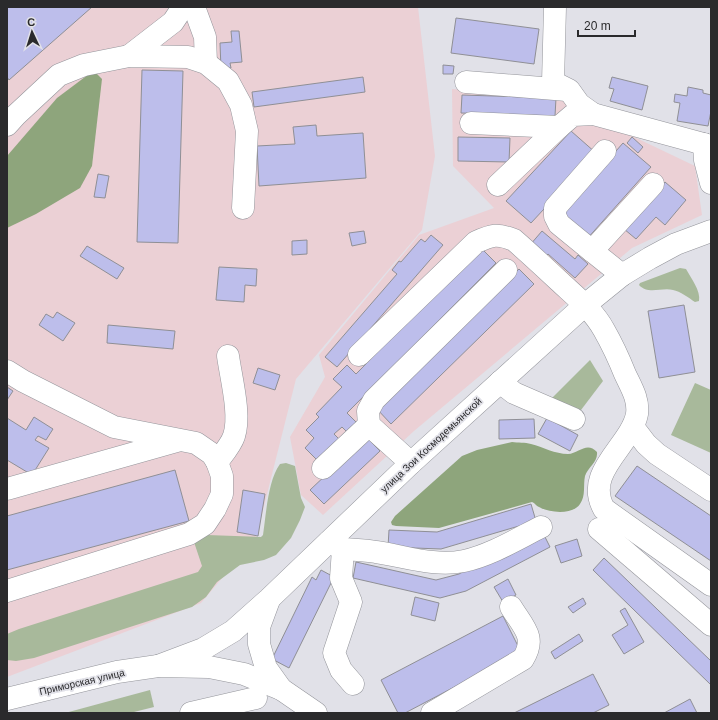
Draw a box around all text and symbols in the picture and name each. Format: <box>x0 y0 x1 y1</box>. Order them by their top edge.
north arrow <box>12 12 52 52</box>
scale bar <box>578 12 635 38</box>
text: С <box>27 16 36 28</box>
text: 20 m <box>584 19 611 33</box>
street label: улица Зои Космодемьянской <box>378 395 484 495</box>
street label: Приморская улица <box>38 667 126 697</box>

